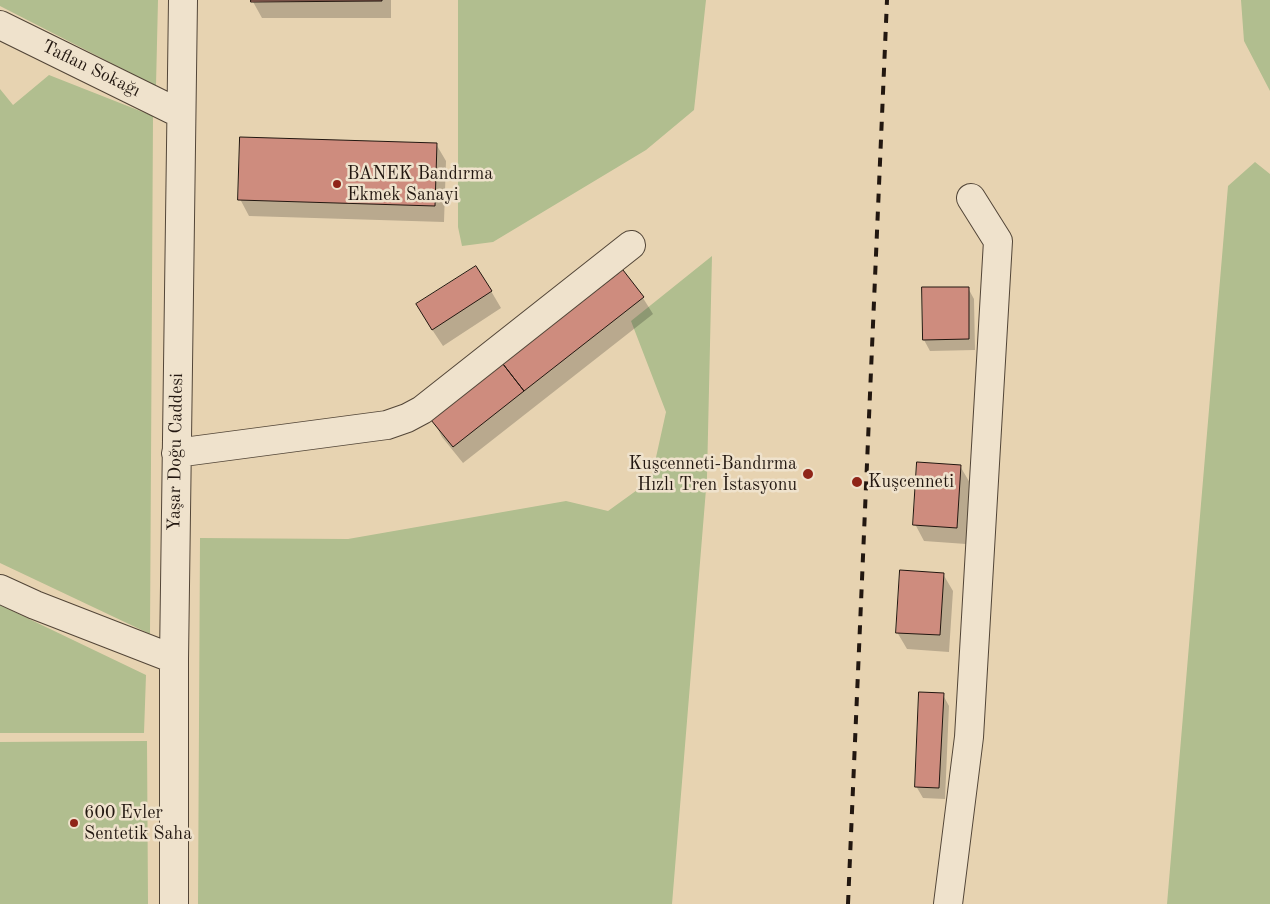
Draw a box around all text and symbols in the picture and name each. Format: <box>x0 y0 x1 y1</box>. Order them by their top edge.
street label: Taflan Sokağı <box>38 36 144 102</box>
place label: BANEK Bandırma Ekmek Sanayi <box>347 163 493 205</box>
marker: BANEK Bandırma Ekmek Sanayi <box>331 178 343 190</box>
street label: Yaşar Doğu Caddesi <box>164 373 188 531</box>
place label: Kuşcenneti-Bandırma Hızlı Tren İstasyonu <box>628 453 797 496</box>
marker: Kuşcenneti-Bandırma Hızlı Tren İstasyonu <box>801 467 815 481</box>
place label: Kuşcenneti <box>868 471 954 493</box>
marker: Kuşcenneti <box>850 475 864 489</box>
place label: 600 Evler Sentetik Saha <box>84 802 192 844</box>
marker: 600 Evler Sentetik Saha <box>68 817 80 829</box>

